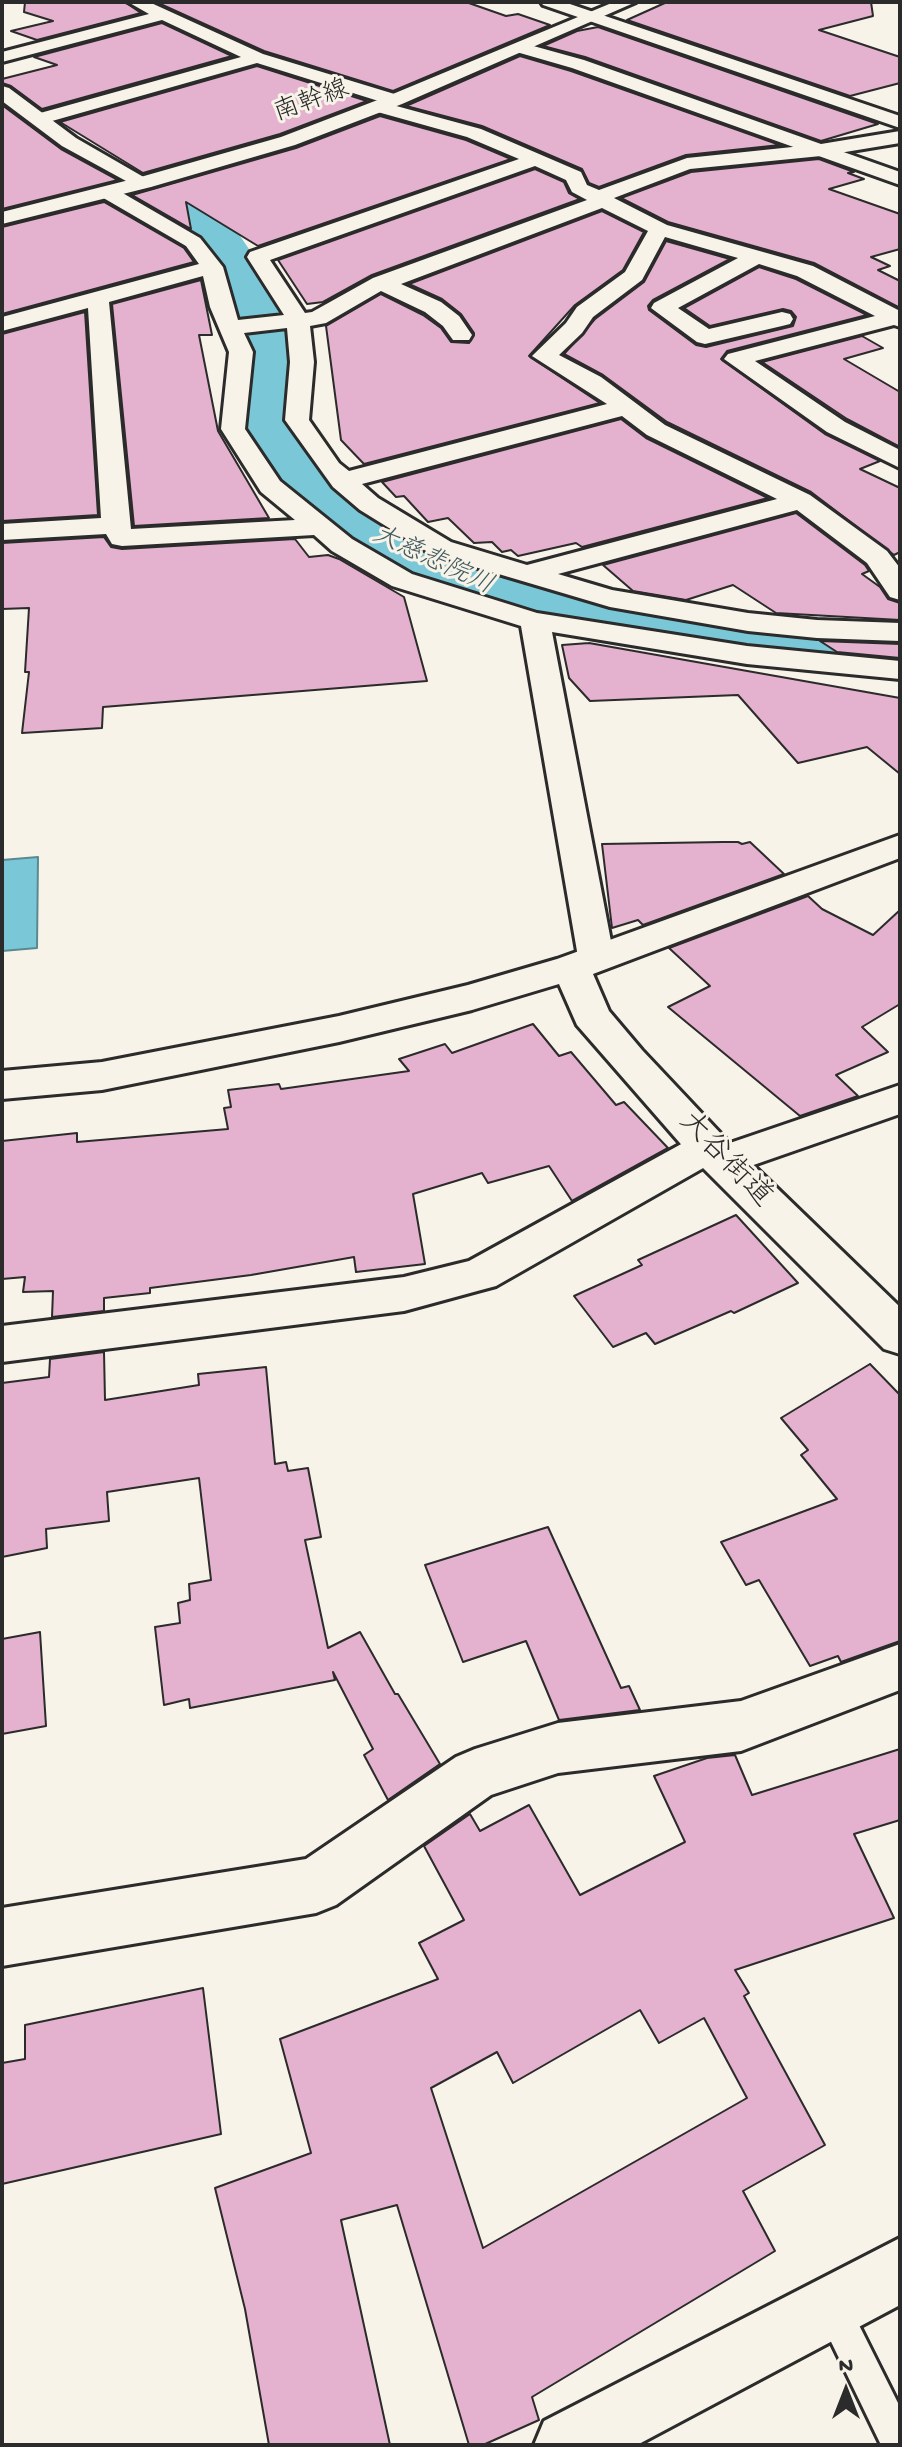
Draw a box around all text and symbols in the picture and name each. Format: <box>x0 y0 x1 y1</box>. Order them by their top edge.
street label: 南幹線 <box>270 75 354 131</box>
water label: 大慈悲院川 <box>366 520 498 604</box>
street label: 大谷街道 <box>669 1105 779 1217</box>
north arrow <box>806 2351 886 2431</box>
text: N <box>839 2354 853 2380</box>

